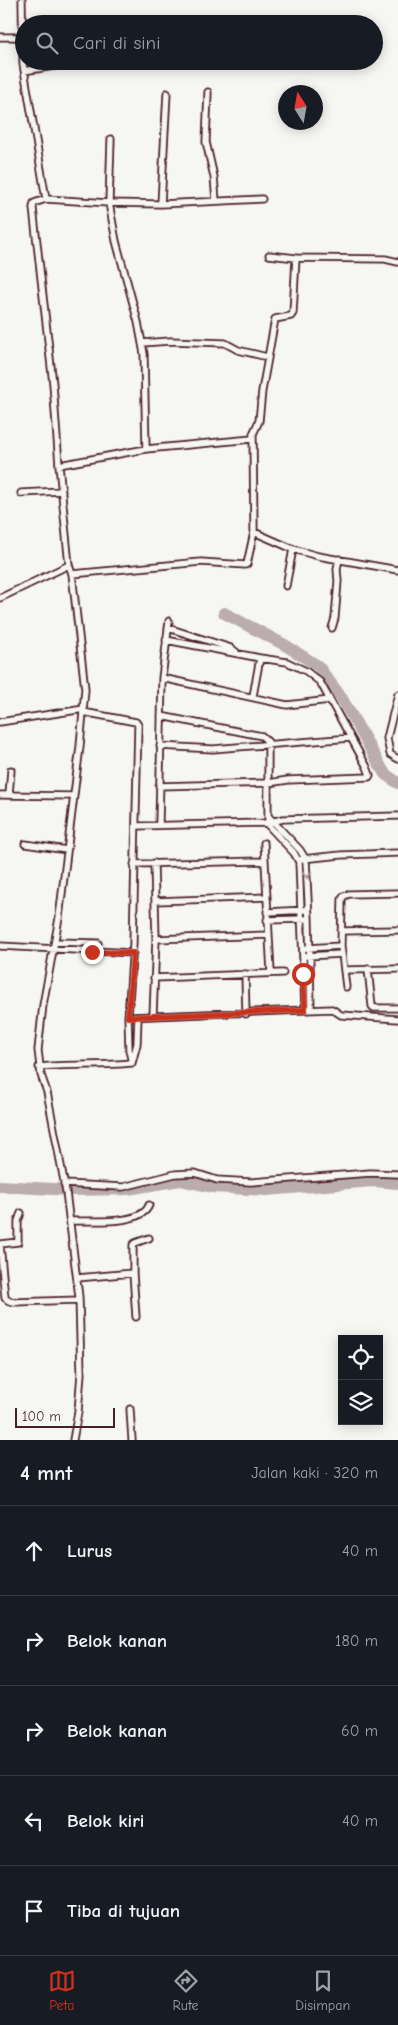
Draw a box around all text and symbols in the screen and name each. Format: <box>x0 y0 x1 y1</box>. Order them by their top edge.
search box <box>15 15 383 70</box>
icon: search <box>33 29 61 57</box>
text: Cari di sini <box>73 32 160 54</box>
north arrow <box>278 85 323 130</box>
one-way arrow <box>301 872 312 880</box>
route end <box>81 941 104 964</box>
route start <box>292 963 315 986</box>
map controls <box>338 1335 383 1425</box>
button: locate <box>338 1335 383 1380</box>
button: layers <box>338 1380 383 1425</box>
scale bar <box>15 1405 115 1428</box>
text: 100 m <box>22 1408 61 1425</box>
text: 4 mnt <box>20 1461 72 1485</box>
text: Jalan kaki · 320 m <box>251 1464 378 1482</box>
icon: ahead <box>20 1537 48 1565</box>
text: Lurus <box>67 1540 112 1562</box>
text: 40 m <box>342 1542 378 1560</box>
icon: right <box>20 1627 48 1655</box>
text: Belok kanan <box>67 1630 167 1652</box>
text: 180 m <box>335 1632 378 1650</box>
icon: right <box>20 1717 48 1745</box>
text: Belok kanan <box>67 1720 167 1742</box>
text: 60 m <box>341 1722 378 1740</box>
icon: left <box>20 1807 48 1835</box>
text: Belok kiri <box>67 1810 144 1832</box>
text: 40 m <box>342 1812 378 1830</box>
icon: arrive <box>20 1897 48 1925</box>
text: Tiba di tujuan <box>67 1900 180 1922</box>
tab: Peta <box>48 1967 76 2014</box>
tab: Rute <box>172 1967 200 2014</box>
tab: Disimpan <box>295 1967 350 2014</box>

